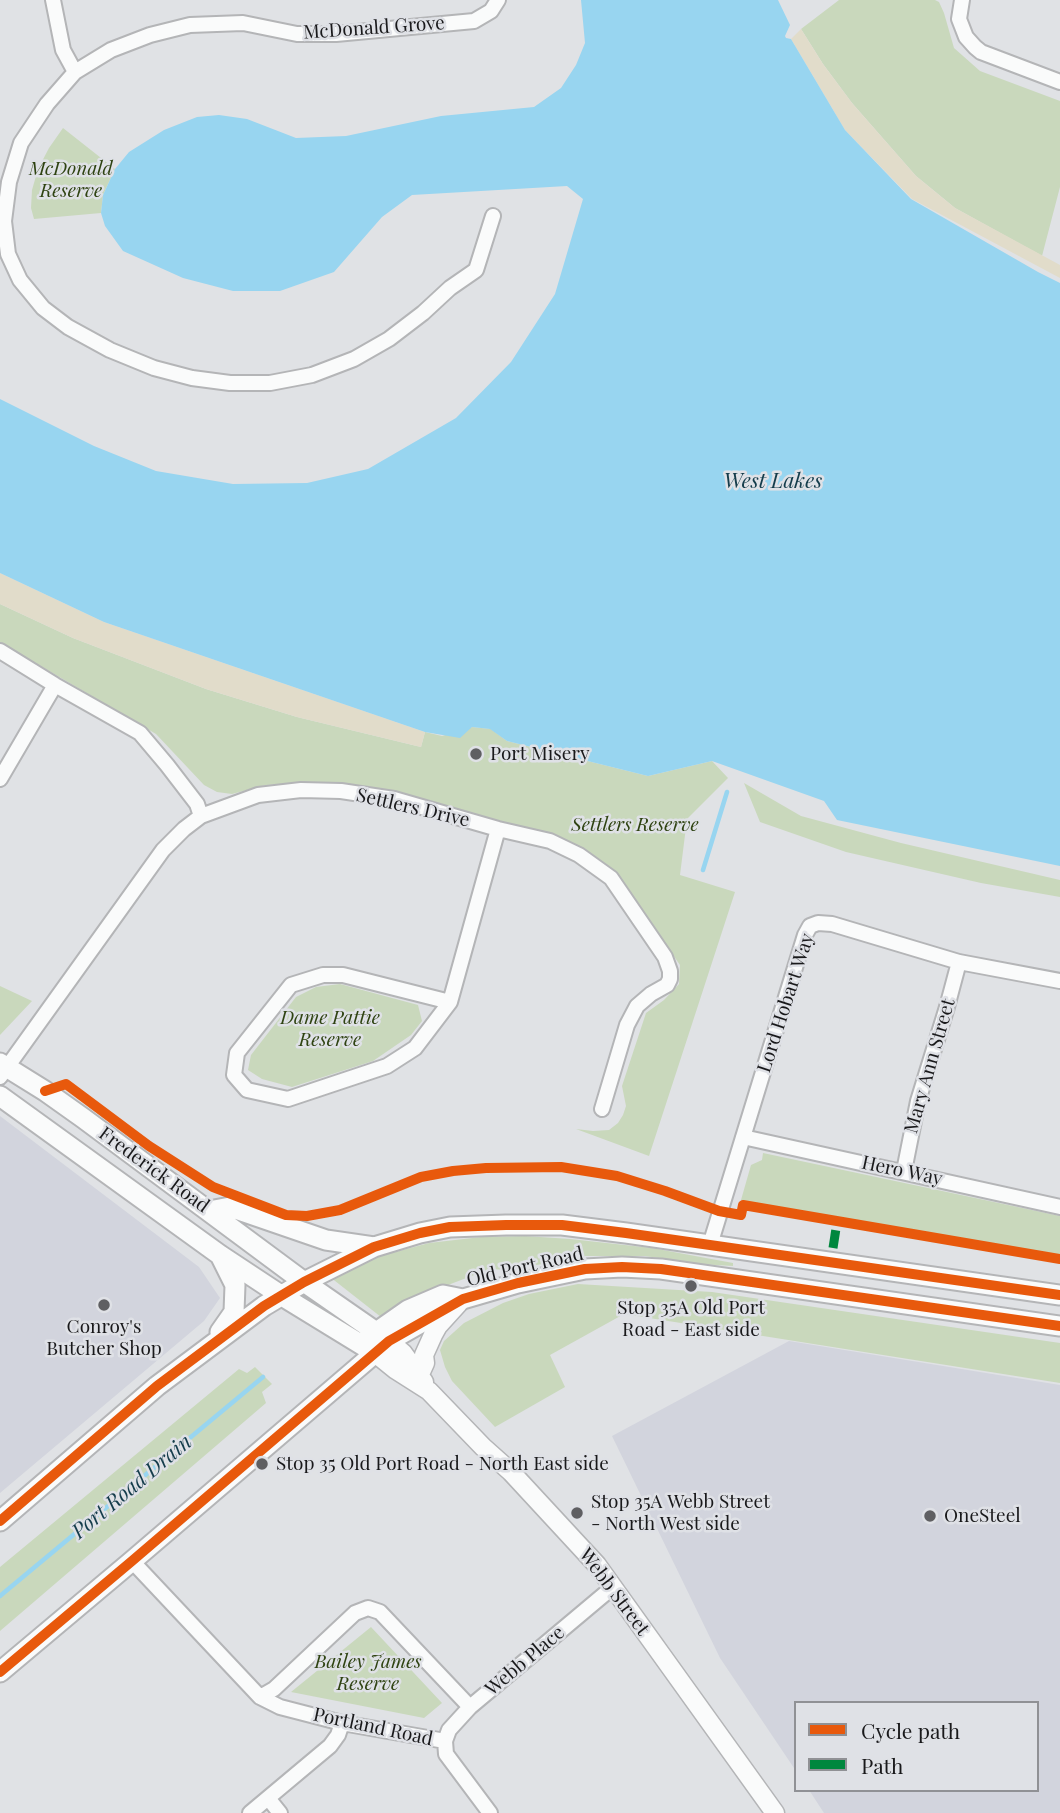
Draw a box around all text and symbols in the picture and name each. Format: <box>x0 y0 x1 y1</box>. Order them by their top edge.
street label: McDonald Grove <box>302 12 446 44</box>
park label: McDonald Reserve <box>29 158 113 202</box>
water label: West Lakes <box>724 468 822 494</box>
place label: Port Misery <box>490 743 589 765</box>
marker: Port Misery <box>468 746 484 762</box>
street label: Settlers Drive <box>354 784 472 832</box>
park label: Settlers Reserve <box>571 814 699 836</box>
street label: Lord Hobart Way <box>753 930 819 1076</box>
street label: Mary Ann Street <box>900 996 960 1136</box>
park label: Dame Pattie Reserve <box>280 1007 380 1051</box>
street label: Frederick Road <box>94 1122 214 1218</box>
street label: Hero Way <box>860 1151 944 1191</box>
street label: Old Port Road <box>464 1242 586 1292</box>
marker: Stop 35A Old Port Road - East side <box>683 1278 699 1294</box>
marker: Conroy's Butcher Shop <box>96 1297 112 1313</box>
place label: Stop 35A Old Port Road - East side <box>617 1297 765 1341</box>
place label: Conroy's Butcher Shop <box>46 1316 162 1360</box>
water label: Port Road Drain <box>67 1430 197 1544</box>
place label: Stop 35 Old Port Road - North East side <box>276 1453 609 1475</box>
marker: Stop 35 Old Port Road - North East side <box>254 1456 270 1472</box>
place label: Stop 35A Webb Street - North West side <box>591 1491 770 1535</box>
marker: Stop 35A Webb Street - North West side <box>569 1505 585 1521</box>
place label: OneSteel <box>944 1505 1021 1527</box>
marker: OneSteel <box>922 1508 938 1524</box>
street label: Webb Street <box>574 1544 654 1640</box>
street label: Webb Place <box>481 1621 569 1701</box>
park label: Bailey James Reserve <box>314 1651 422 1695</box>
legend <box>794 1701 1039 1792</box>
street label: Portland Road <box>311 1703 435 1751</box>
text: Cycle path <box>861 1716 960 1744</box>
text: Path <box>861 1751 903 1779</box>

